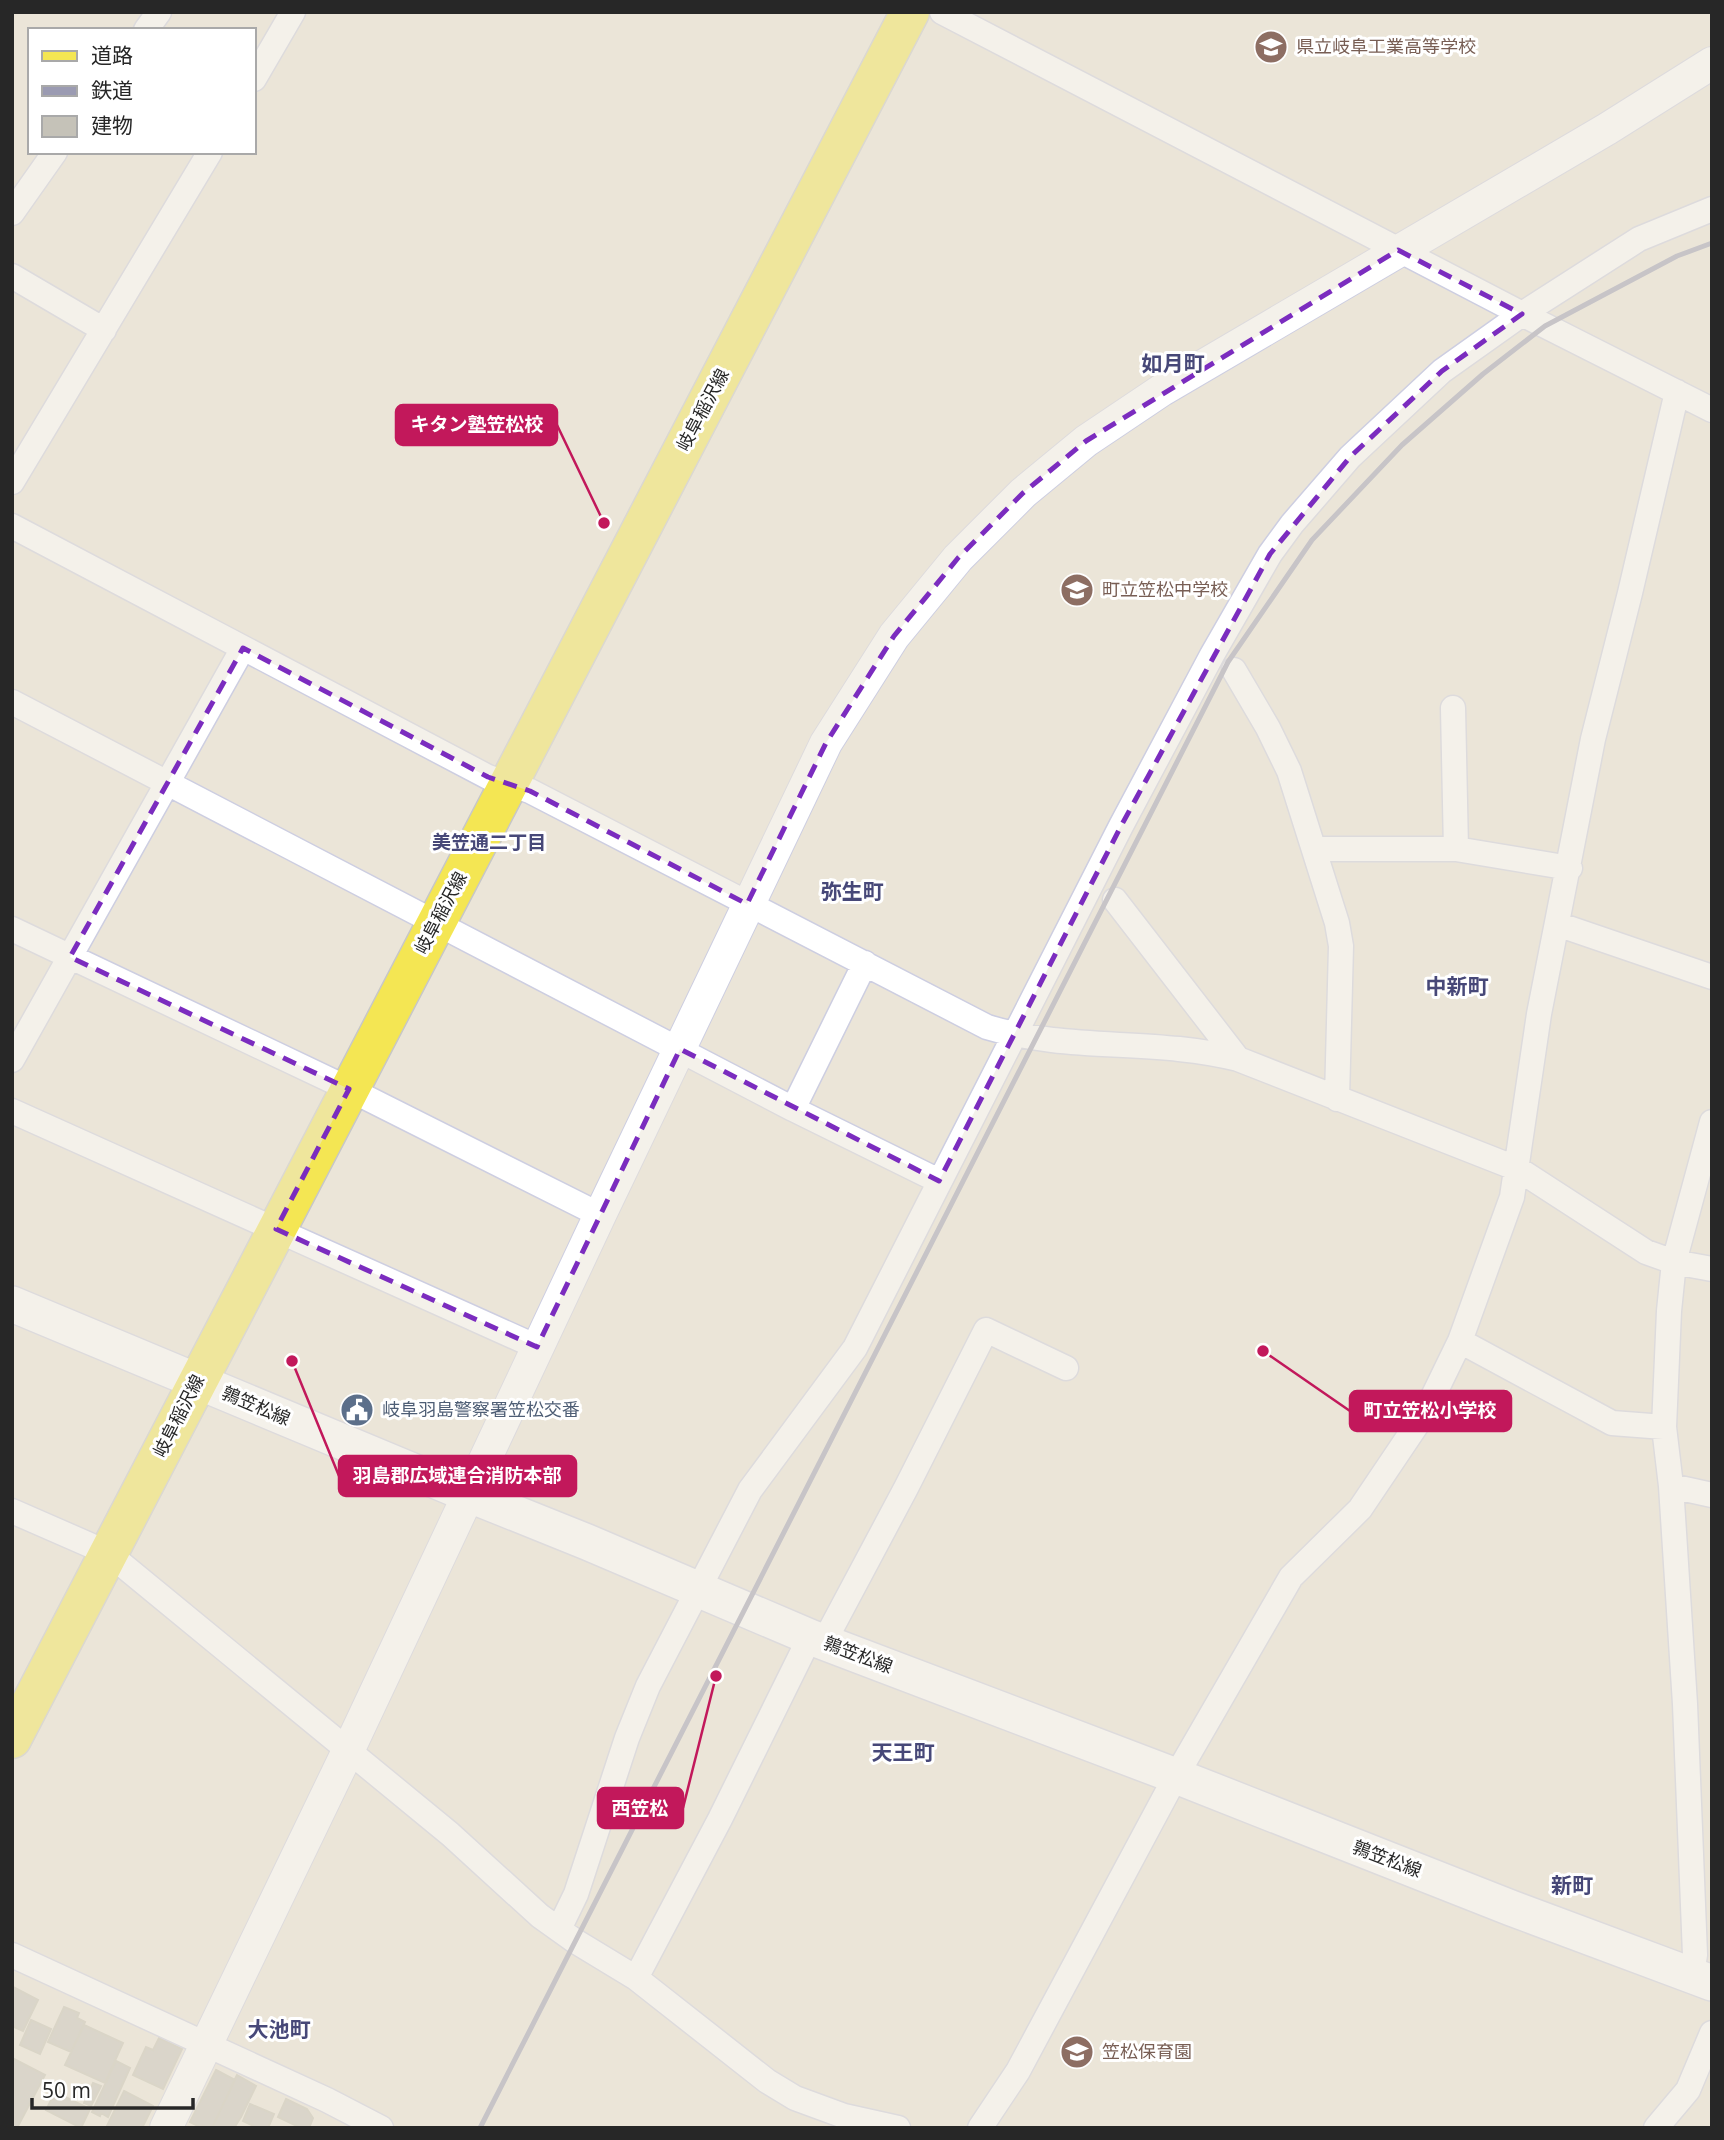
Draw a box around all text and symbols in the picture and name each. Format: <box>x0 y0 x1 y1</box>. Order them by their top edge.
legend <box>28 28 256 154</box>
school or university icon: 県立岐阜工業高等学校 <box>1252 28 1290 66</box>
place label: 県立岐阜工業高等学校 <box>1296 34 1476 58</box>
text: 道路 <box>91 41 133 69</box>
text: 鉄道 <box>91 76 133 104</box>
text: 建物 <box>91 111 133 139</box>
district label: 如月町 <box>1142 349 1205 377</box>
street label: 岐阜稲沢線 <box>670 364 734 455</box>
callout: キタン塾笠松校 <box>396 405 557 445</box>
text: キタン塾笠松校 <box>410 411 544 437</box>
school or university icon: 町立笠松中学校 <box>1058 571 1096 609</box>
place label: 町立笠松中学校 <box>1102 577 1228 601</box>
district label: 美笠通二丁目 <box>432 829 546 855</box>
street label: 岐阜稲沢線 <box>408 867 472 958</box>
district label: 弥生町 <box>821 877 884 905</box>
district label: 中新町 <box>1426 972 1489 1000</box>
street label: 岐阜稲沢線 <box>147 1370 209 1461</box>
street label: 鶉笠松線 <box>219 1380 294 1430</box>
public building icon: 岐阜羽島警察署笠松交番 <box>338 1391 376 1429</box>
callout: 町立笠松小学校 <box>1350 1391 1511 1431</box>
place label: 岐阜羽島警察署笠松交番 <box>382 1397 580 1421</box>
text: 町立笠松小学校 <box>1363 1397 1497 1423</box>
callout: 羽島郡広域連合消防本部 <box>339 1456 576 1496</box>
text: 羽島郡広域連合消防本部 <box>352 1462 562 1488</box>
street label: 鶉笠松線 <box>820 1630 896 1678</box>
district label: 天王町 <box>872 1738 935 1766</box>
callout: 西笠松 <box>598 1788 683 1828</box>
text: 西笠松 <box>611 1795 669 1821</box>
street label: 鶉笠松線 <box>1349 1834 1425 1882</box>
district label: 新町 <box>1551 1871 1593 1899</box>
district label: 大池町 <box>248 2015 311 2043</box>
school or university icon: 笠松保育園 <box>1058 2033 1096 2071</box>
place label: 笠松保育園 <box>1102 2039 1192 2063</box>
scale bar <box>32 2066 192 2110</box>
text: 50 m <box>42 2076 91 2104</box>

